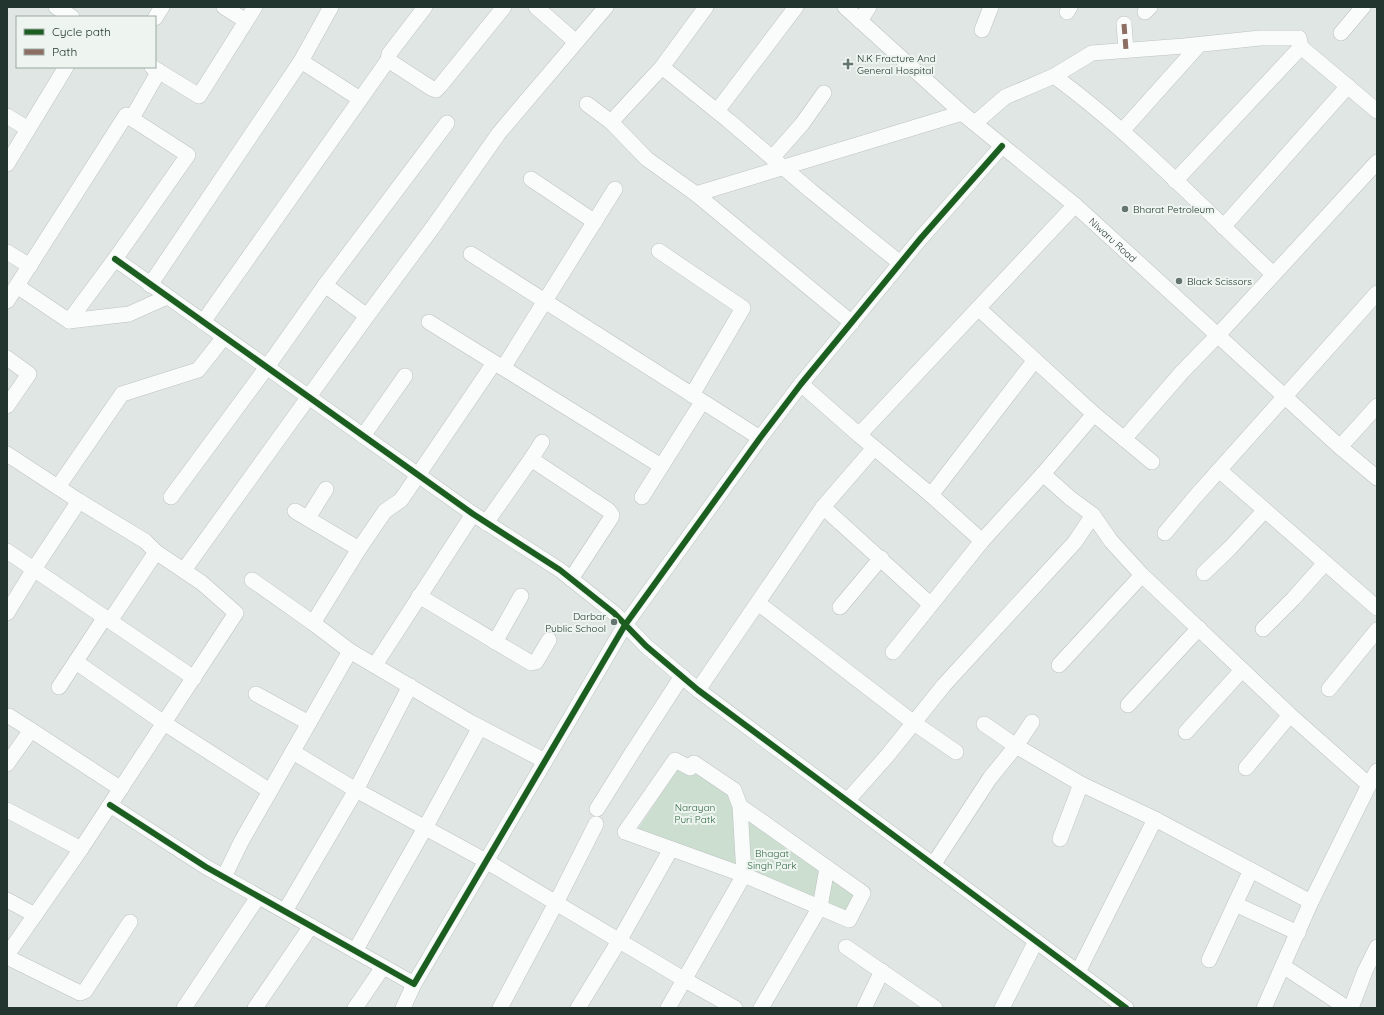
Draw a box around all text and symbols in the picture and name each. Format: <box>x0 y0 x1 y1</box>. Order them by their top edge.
legend <box>16 16 156 68</box>
text: Cycle path <box>52 24 111 39</box>
text: Path <box>52 44 77 59</box>
place label: N.K Fracture And General Hospital <box>857 52 936 77</box>
marker: N.K Fracture And General Hospital <box>842 58 854 70</box>
place label: Bharat Petroleum <box>1133 203 1214 216</box>
marker: Bharat Petroleum <box>1120 204 1130 214</box>
street label: Niwaru Road <box>1086 215 1139 265</box>
place label: Black Scissors <box>1187 275 1252 288</box>
marker: Black Scissors <box>1174 276 1184 286</box>
place label: Darbar Public School <box>545 610 606 635</box>
marker: Darbar Public School <box>609 617 619 627</box>
park label: Narayan Puri Patk <box>674 801 716 826</box>
park label: Bhagat Singh Park <box>747 847 797 872</box>

